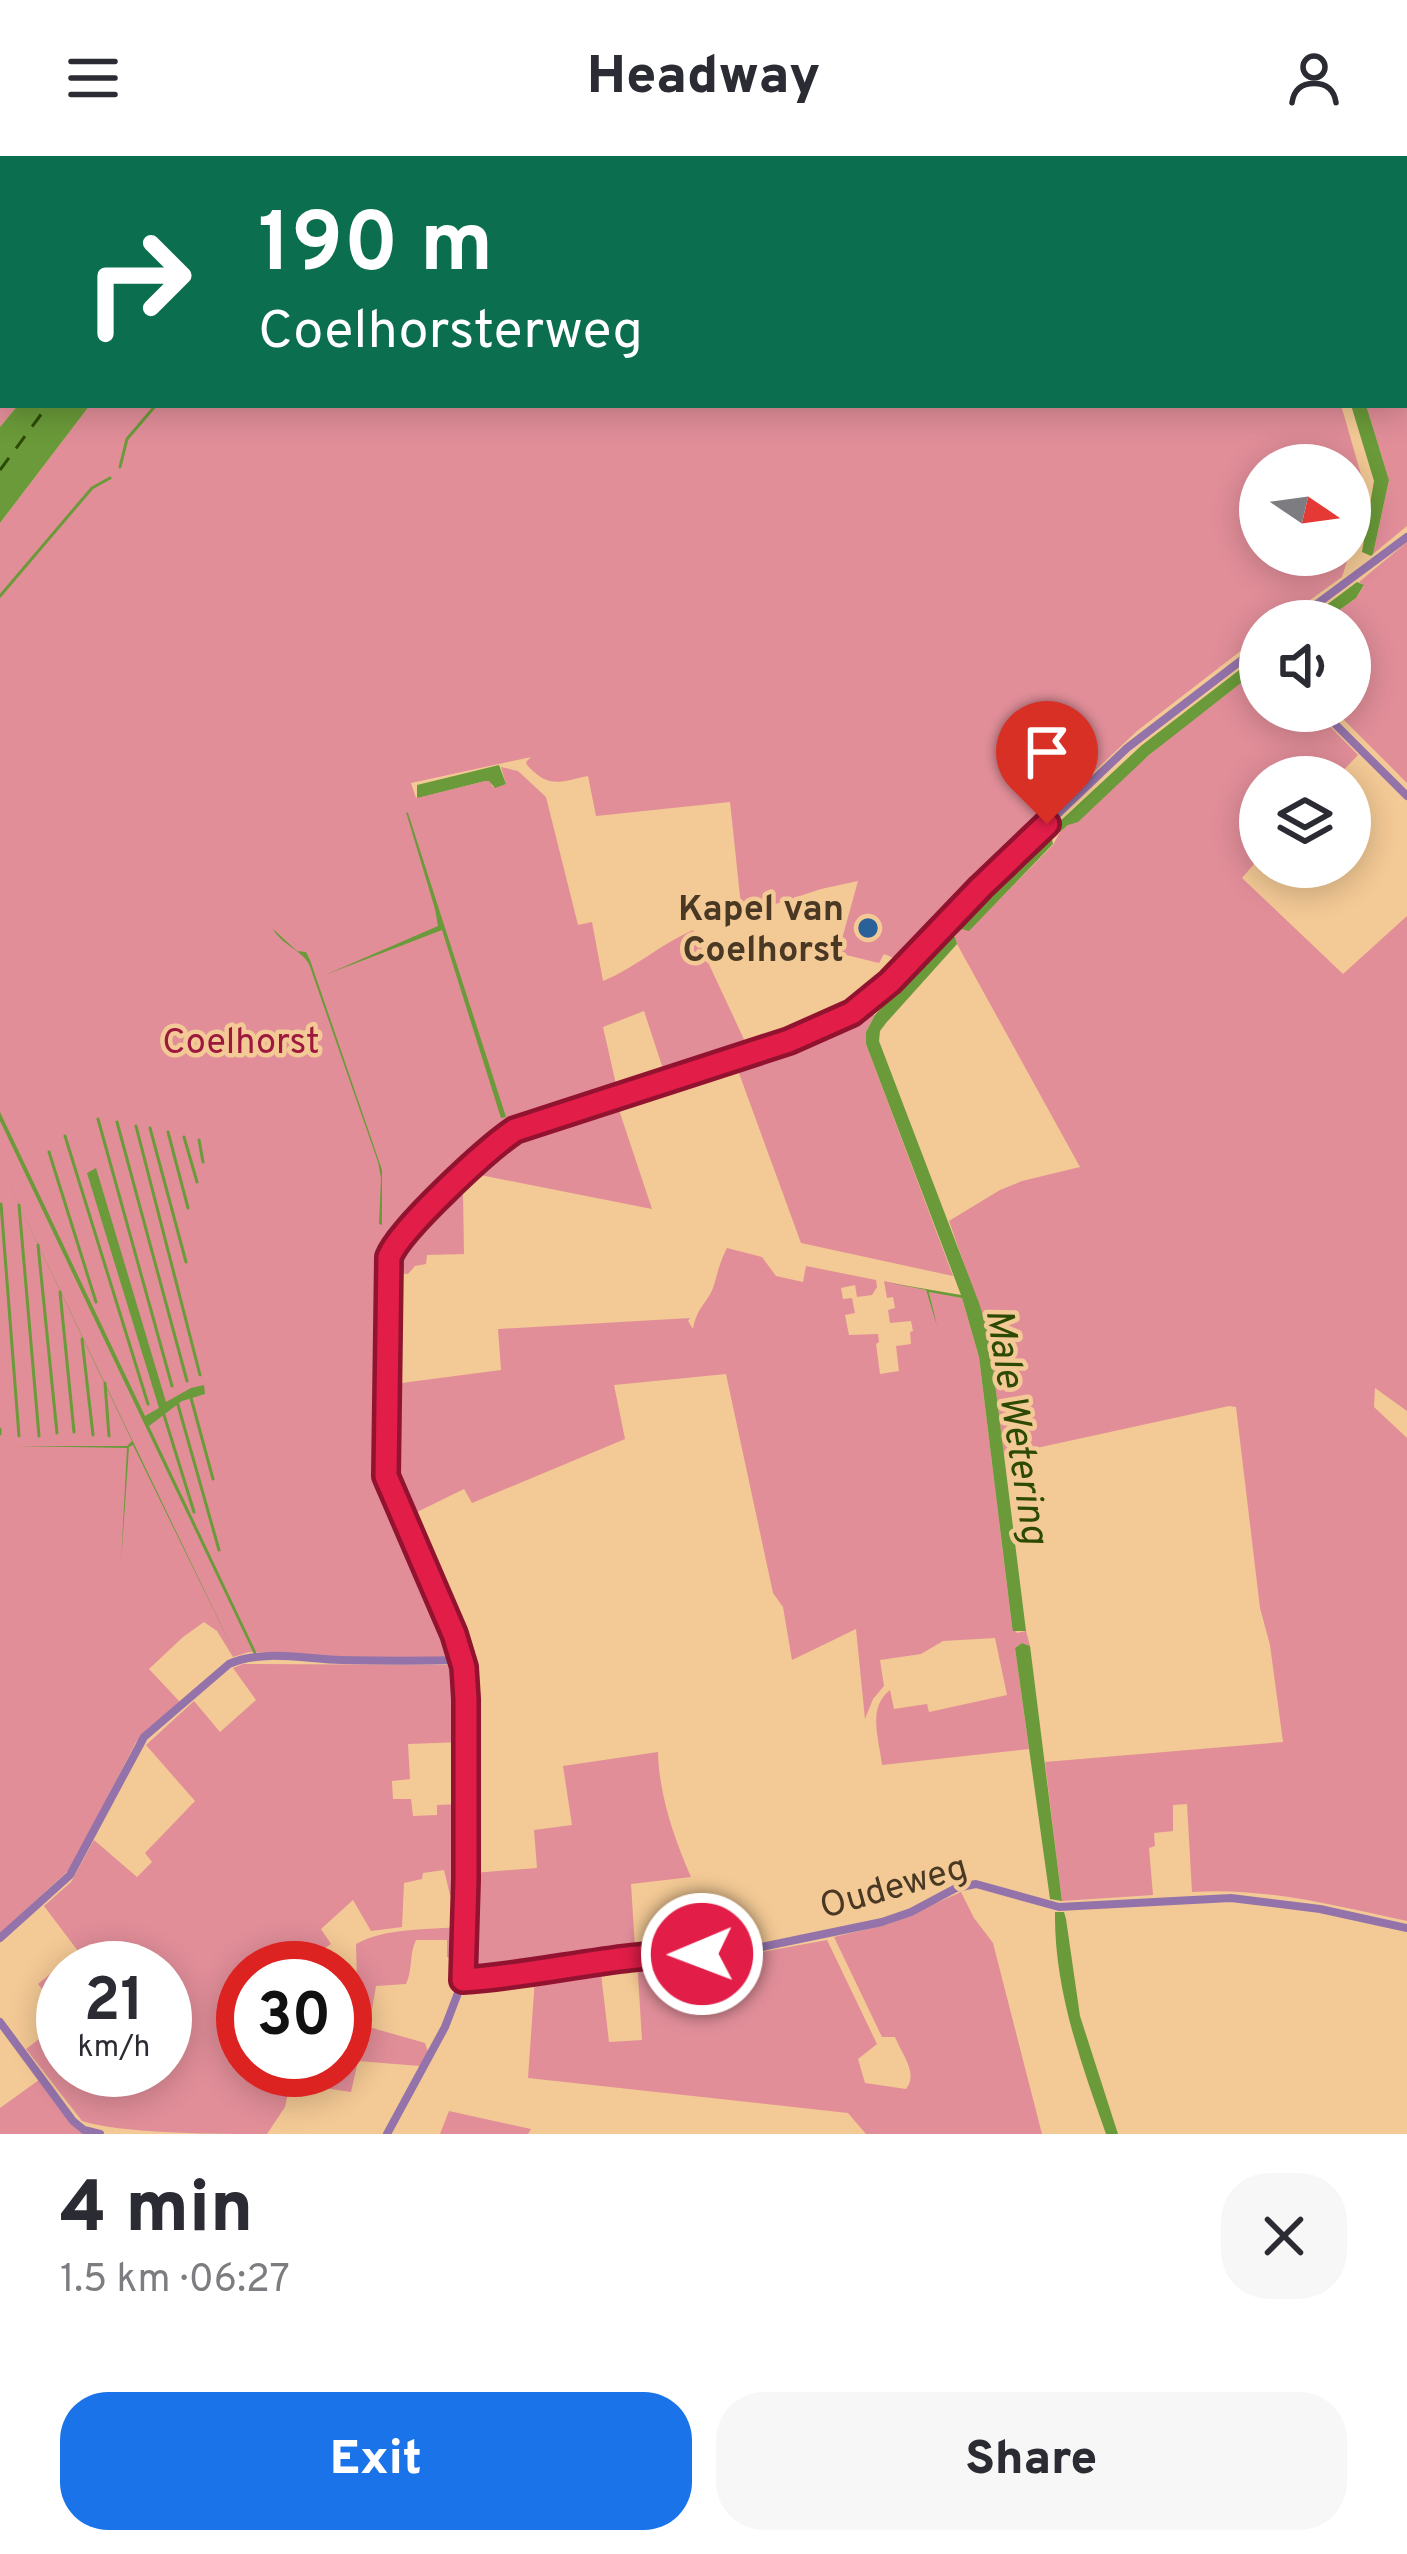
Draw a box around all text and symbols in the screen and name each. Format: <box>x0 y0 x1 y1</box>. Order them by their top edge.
text: Headway <box>587 44 820 113</box>
icon: menu <box>60 45 126 111</box>
icon: person <box>1281 45 1347 111</box>
text: 190 m <box>258 195 493 301</box>
icon: right <box>60 204 216 360</box>
text: Coelhorsterweg <box>258 299 643 368</box>
north arrow <box>1239 444 1371 576</box>
map controls <box>1239 444 1371 888</box>
button: sound <box>1239 600 1371 732</box>
pin <box>996 701 1098 824</box>
icon: arrive <box>1014 719 1080 785</box>
button: layers <box>1239 756 1371 888</box>
place label: Kapel van Coelhorst <box>678 888 844 975</box>
marker: Kapel van Coelhorst <box>855 915 881 941</box>
park label: Coelhorst <box>162 1021 320 1067</box>
water label: Male Wetering <box>972 1305 1057 1549</box>
street label: Oudeweg <box>815 1846 973 1932</box>
position arrow <box>639 1891 765 2017</box>
speed limit sign: 30 <box>216 1941 372 2097</box>
text: 21 <box>84 1966 144 2042</box>
text: km/h <box>78 2030 150 2067</box>
text: 4 min <box>60 2166 253 2258</box>
button: close <box>1221 2173 1347 2299</box>
text: 1.5 km · 06:27 <box>60 2257 290 2306</box>
button: Exit <box>60 2392 692 2530</box>
button: Share <box>716 2392 1347 2530</box>

